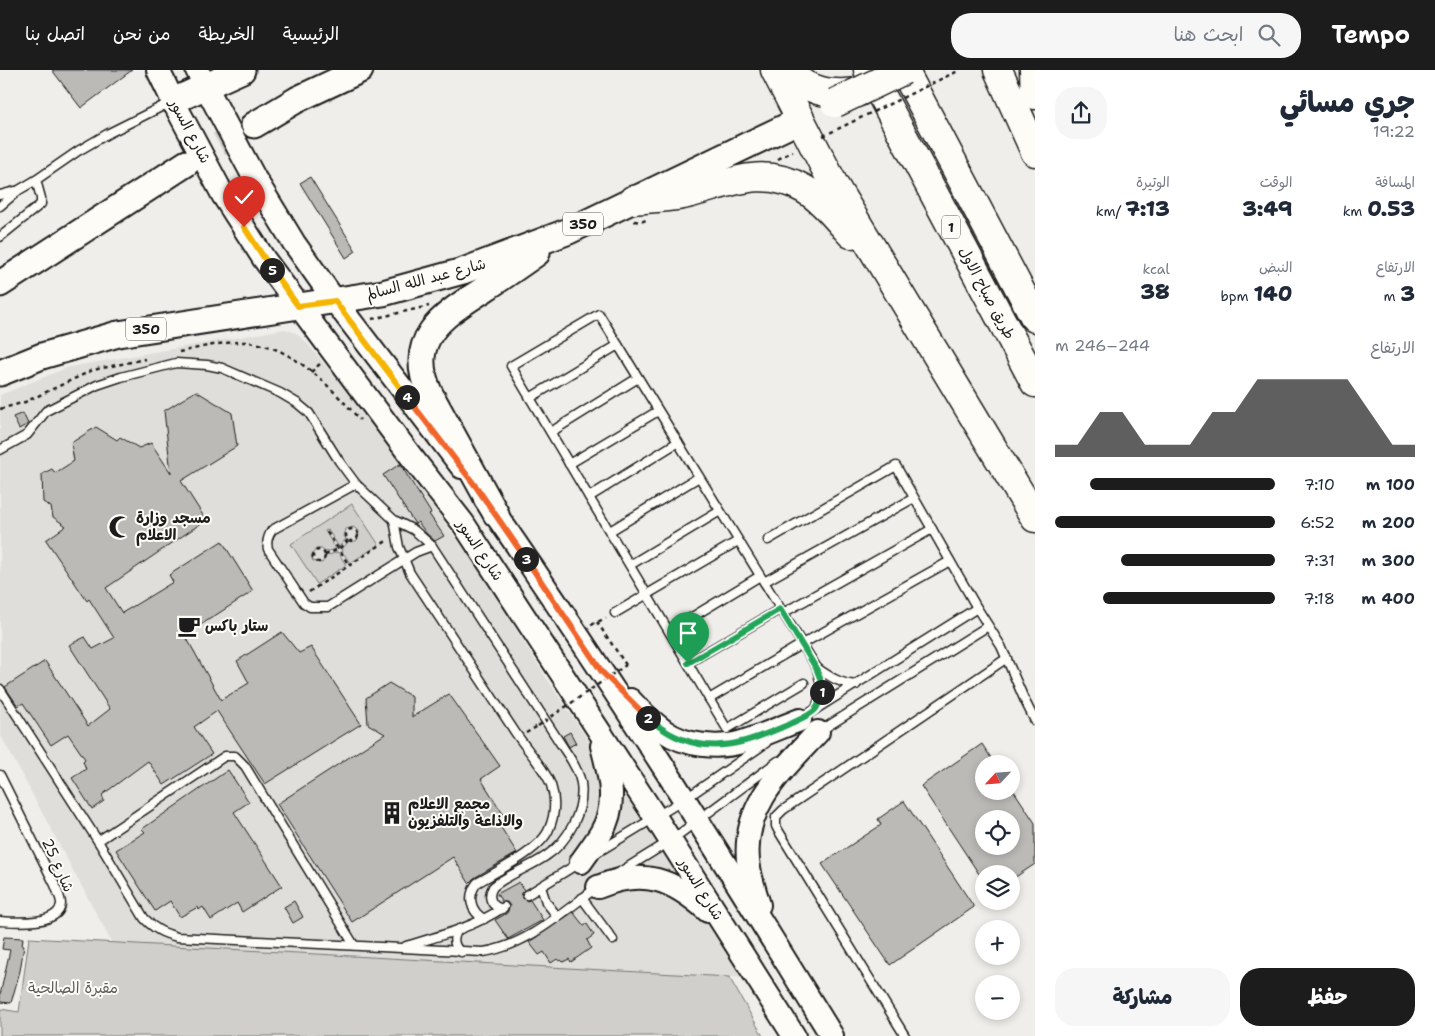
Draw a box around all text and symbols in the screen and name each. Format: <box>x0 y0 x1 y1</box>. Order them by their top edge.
search box <box>951 13 1301 58</box>
text: Tempo <box>1331 19 1410 51</box>
icon: search <box>1255 21 1283 49</box>
text: اتصل بنا <box>25 22 85 46</box>
text: من نحن <box>113 22 171 46</box>
text: الخريطة <box>199 22 255 46</box>
text: الرئيسية <box>283 22 339 46</box>
text: ابحث هنا <box>1173 22 1243 47</box>
text: جري مسائي <box>1280 83 1415 121</box>
button: share <box>1055 87 1107 139</box>
street label: شارع السور <box>164 94 215 167</box>
text: 19:22 <box>1373 121 1415 142</box>
text: الوتيرة <box>1136 173 1170 191</box>
text: الوقت <box>1260 173 1292 191</box>
text: المسافة <box>1375 173 1415 191</box>
pin <box>223 176 265 227</box>
icon: check <box>230 183 258 211</box>
text: 7:13 <box>1125 195 1170 223</box>
text: 3:49 <box>1242 195 1292 223</box>
text: 0.53 <box>1367 195 1415 223</box>
text: /km <box>1096 202 1125 220</box>
text: km <box>1343 202 1367 220</box>
road number: 350 <box>563 212 603 236</box>
road number: 1 <box>942 216 960 238</box>
street label: طريق صباح الاول <box>954 243 1020 343</box>
street label: شارع عبد الله السالم <box>364 253 488 306</box>
pin: 5 <box>260 258 284 282</box>
text: النبض <box>1259 258 1292 276</box>
text: الارتفاع <box>1376 258 1415 276</box>
text: kcal <box>1142 260 1170 278</box>
text: 5 <box>268 261 277 279</box>
text: 38 <box>1140 278 1170 306</box>
text: 140 <box>1253 280 1292 308</box>
text: 3 <box>1400 280 1415 308</box>
text: bpm <box>1220 287 1253 305</box>
text: m <box>1383 287 1400 305</box>
road number: 350 <box>126 318 166 340</box>
text: 244–246 m <box>1055 335 1150 356</box>
text: الارتفاع <box>1370 337 1415 358</box>
pin: 4 <box>394 384 420 410</box>
text: 4 <box>403 388 412 406</box>
text: 7:10 <box>1304 474 1335 495</box>
text: 100 m <box>1366 474 1415 495</box>
place label: مسجد وزارة الاعلام <box>136 508 211 546</box>
text: 6:52 <box>1300 512 1335 533</box>
text: 200 m <box>1362 512 1415 533</box>
mosque icon: مسجد وزارة الاعلام <box>107 514 133 540</box>
street label: شارع السور <box>451 514 508 585</box>
pin: 3 <box>514 546 538 572</box>
text: 3 <box>522 550 531 568</box>
text: 7:31 <box>1304 550 1335 571</box>
text: 300 m <box>1361 550 1415 571</box>
text: 7:18 <box>1303 588 1335 609</box>
text: 400 m <box>1361 588 1415 609</box>
pin <box>667 612 709 663</box>
cafe icon: ستار باكس <box>176 613 202 639</box>
place label: ستار باكس <box>205 616 268 636</box>
icon: arrive <box>674 619 702 647</box>
pin: 1 <box>810 680 834 704</box>
text: 1 <box>819 683 826 701</box>
pin: 2 <box>636 706 660 730</box>
text: 2 <box>644 709 653 727</box>
north arrow <box>975 755 1020 800</box>
map controls <box>975 755 1020 1020</box>
place label: مجمع الاعلام والاذاعة والتلفزيون <box>408 794 523 831</box>
building icon: مجمع الاعلام والاذاعة والتلفزيون <box>379 800 405 826</box>
button: locate <box>975 810 1020 855</box>
street label: شارع 25 <box>37 835 79 895</box>
street label: شارع السور <box>673 853 728 924</box>
button: layers <box>975 865 1020 910</box>
button: + <box>975 920 1020 965</box>
button: مشاركة <box>1055 968 1230 1026</box>
button: حفظ <box>1240 968 1415 1026</box>
button: − <box>975 975 1020 1020</box>
park label: مقبرة الصالحية <box>28 978 118 998</box>

